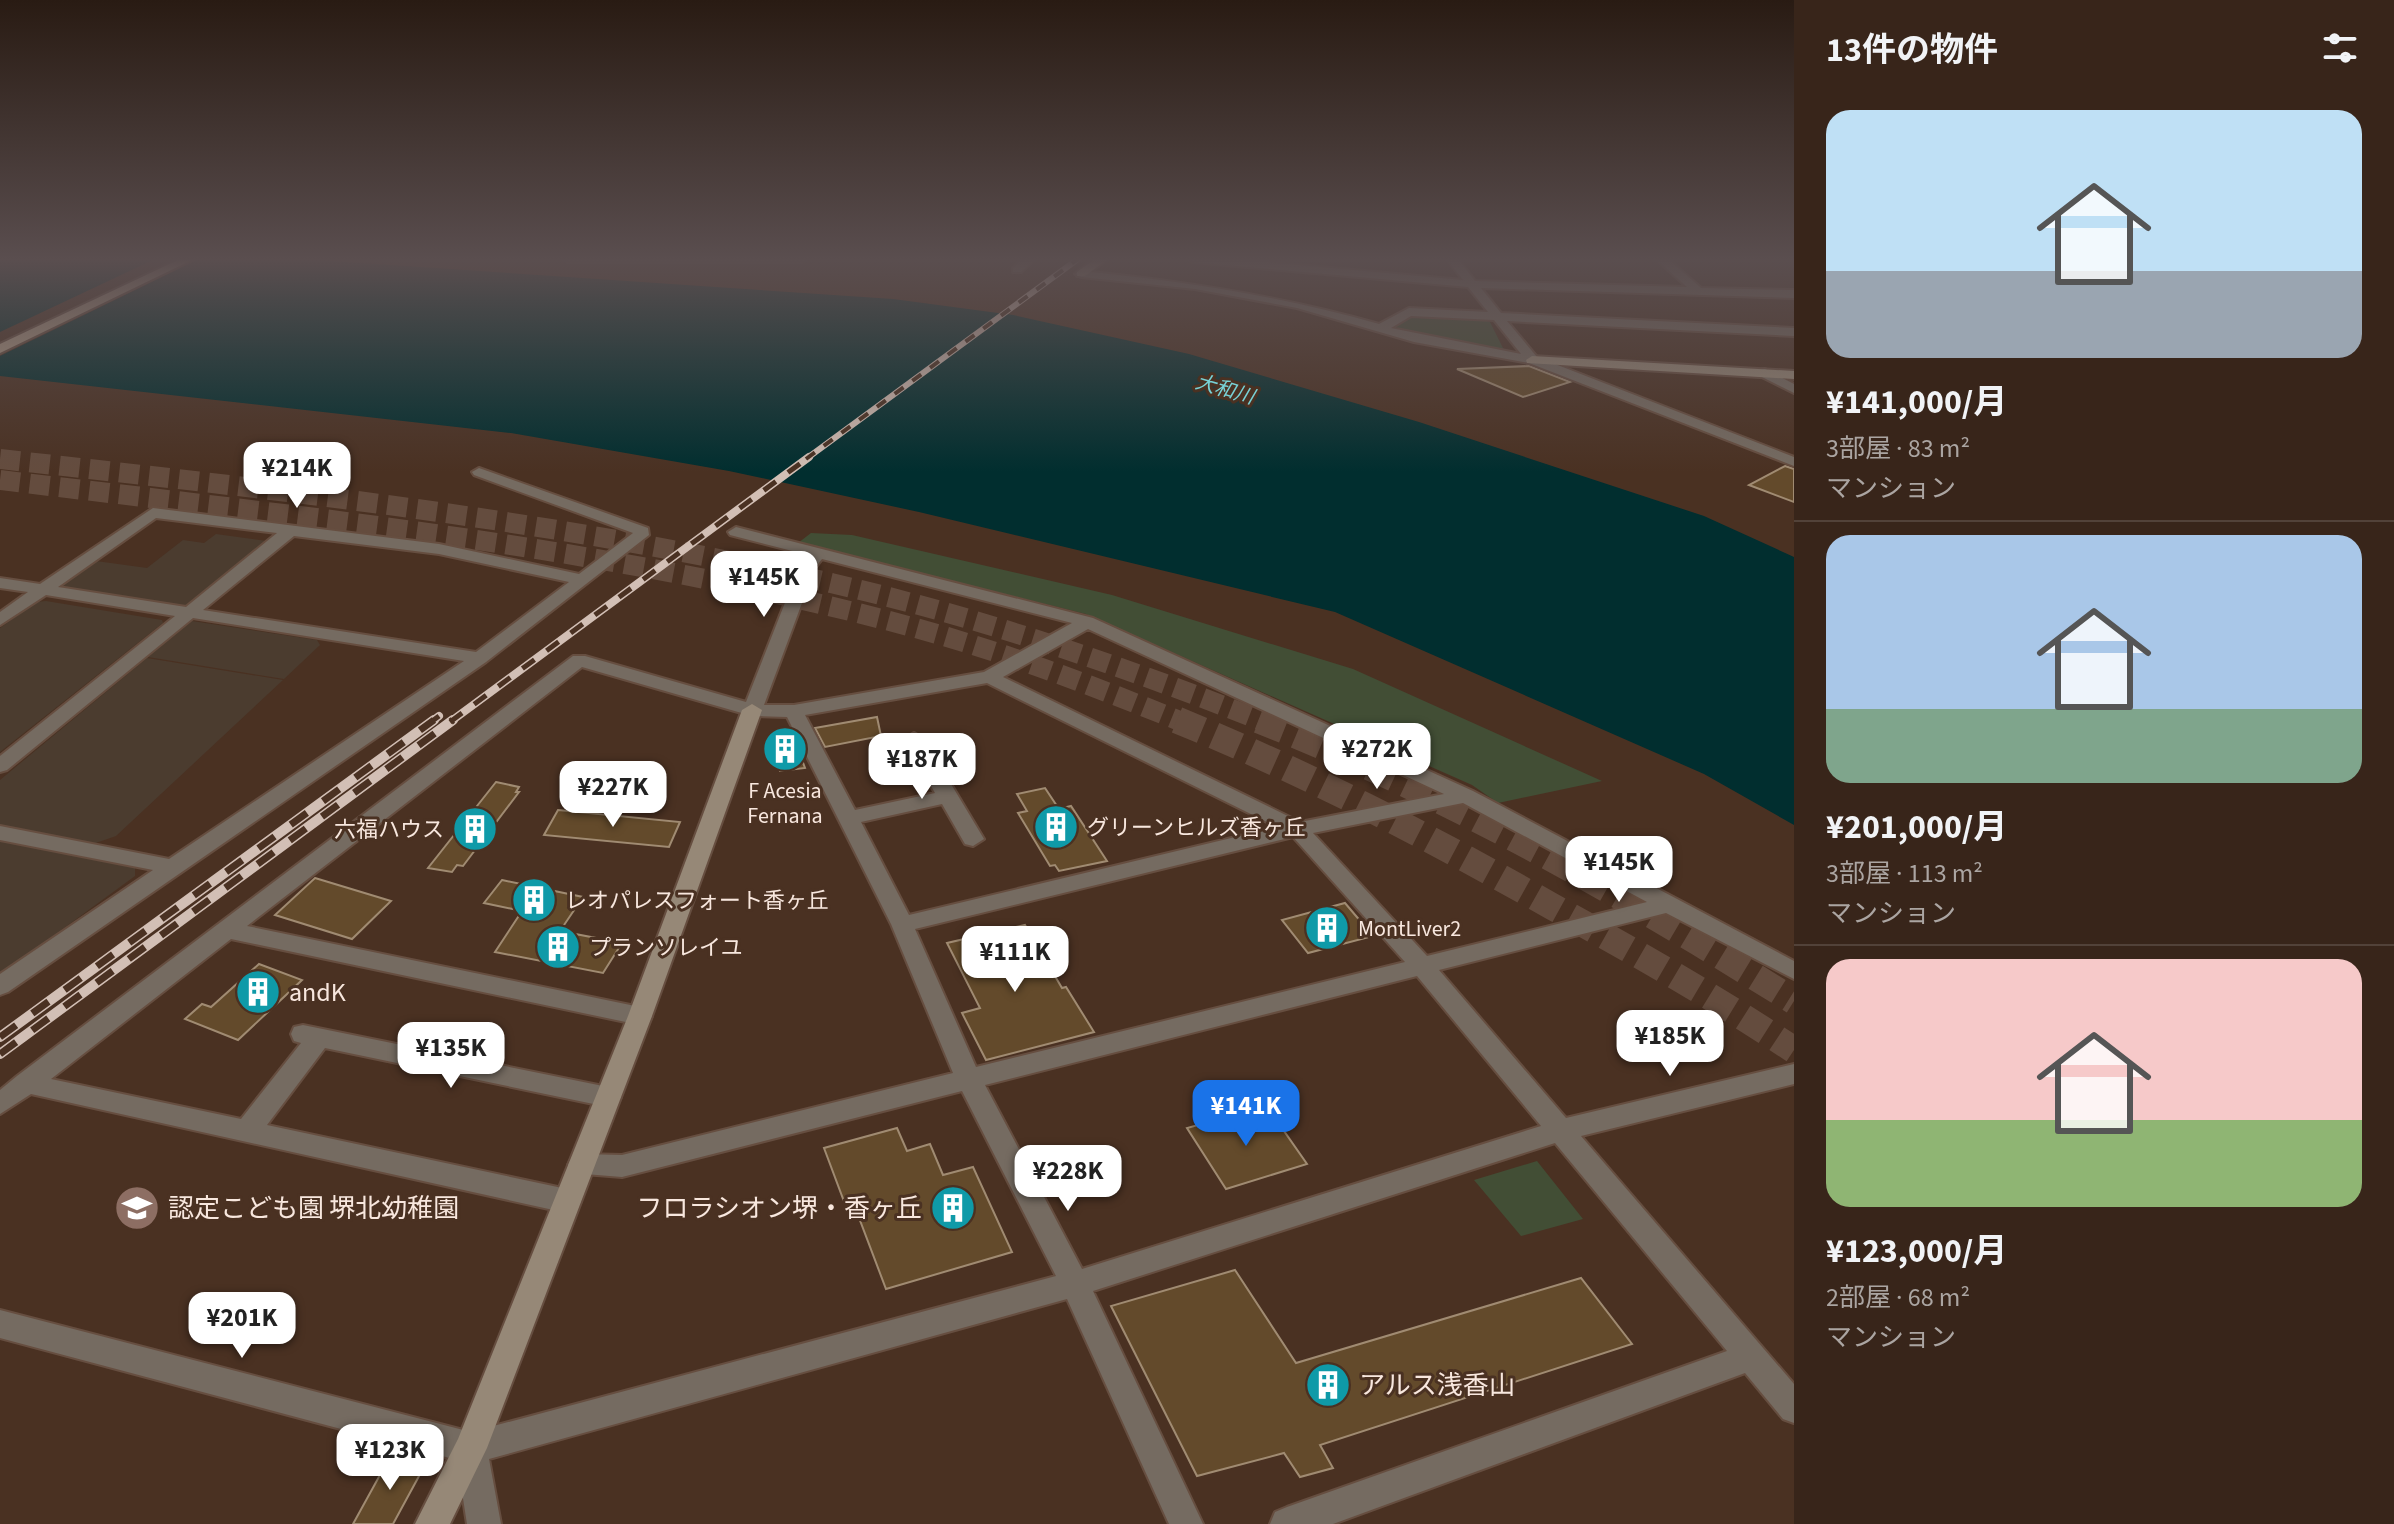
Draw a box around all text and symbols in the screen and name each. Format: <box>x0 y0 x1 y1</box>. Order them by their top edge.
text: 13件の物件 <box>1826 26 1998 75</box>
icon: filters <box>2318 26 2362 70</box>
icon: home <box>2022 162 2166 306</box>
water label: 大和川 <box>1192 368 1259 412</box>
text: ¥141,000/月 <box>1826 378 2007 427</box>
text: 3部屋 · 83 m² <box>1826 430 1970 467</box>
pin: ¥214K <box>241 442 353 510</box>
text: ¥214K <box>262 449 332 486</box>
text: マンション <box>1826 470 1956 507</box>
pin: ¥145K <box>708 551 820 619</box>
text: ¥145K <box>729 558 799 595</box>
icon: home <box>2022 587 2166 731</box>
pin: ¥272K <box>1321 723 1433 791</box>
building icon: F Acesia Fernana <box>761 725 809 773</box>
text: ¥272K <box>1342 730 1412 767</box>
pin: ¥187K <box>866 733 978 801</box>
text: ¥187K <box>887 740 957 777</box>
pin: ¥227K <box>557 761 669 829</box>
text: ¥227K <box>578 768 648 805</box>
place label: F Acesia Fernana <box>747 775 823 832</box>
building icon: グリーンヒルズ香ヶ丘 <box>1032 803 1080 851</box>
text: ¥201,000/月 <box>1826 803 2007 852</box>
building icon: 六福ハウス <box>451 805 499 853</box>
place label: グリーンヒルズ香ヶ丘 <box>1087 812 1306 844</box>
place label: 六福ハウス <box>334 814 444 846</box>
pin: ¥145K <box>1563 836 1675 904</box>
text: ¥145K <box>1584 843 1654 880</box>
text: 3部屋 · 113 m² <box>1826 855 1983 892</box>
building icon: レオパレスフォート香ヶ丘 <box>510 876 558 924</box>
place label: レオパレスフォート香ヶ丘 <box>565 885 829 917</box>
text: マンション <box>1826 895 1956 932</box>
building icon: MontLiver2 <box>1303 904 1351 952</box>
place label: MontLiver2 <box>1358 913 1461 945</box>
building icon: プランソレイユ <box>534 923 582 971</box>
pin: ¥111K <box>959 926 1071 994</box>
place label: プランソレイユ <box>589 932 743 964</box>
text: ¥111K <box>980 933 1050 970</box>
building icon: andK <box>234 968 282 1016</box>
place label: andK <box>289 974 346 1011</box>
pin: ¥185K <box>1614 1010 1726 1078</box>
icon: home <box>2022 1011 2166 1155</box>
text: ¥185K <box>1635 1017 1705 1054</box>
pin: ¥135K <box>395 1022 507 1090</box>
text: ¥135K <box>416 1029 486 1066</box>
pin: ¥141K <box>1190 1080 1302 1148</box>
text: ¥141K <box>1211 1087 1281 1124</box>
pin: ¥228K <box>1012 1145 1124 1213</box>
text: ¥228K <box>1033 1152 1103 1189</box>
school or university icon: 認定こども園 堺北幼稚園 <box>113 1184 161 1232</box>
building icon: フロラシオン堺・香ヶ丘 <box>929 1184 977 1232</box>
place label: 認定こども園 堺北幼稚園 <box>168 1190 459 1227</box>
place label: フロラシオン堺・香ヶ丘 <box>637 1190 922 1227</box>
text: ¥123,000/月 <box>1826 1227 2007 1276</box>
text: 2部屋 · 68 m² <box>1826 1279 1970 1316</box>
pin: ¥201K <box>186 1292 298 1360</box>
text: ¥201K <box>207 1299 277 1336</box>
text: マンション <box>1826 1319 1956 1356</box>
building icon: アルス浅香山 <box>1304 1361 1352 1409</box>
place label: アルス浅香山 <box>1359 1367 1515 1404</box>
pin: ¥123K <box>334 1424 446 1492</box>
text: ¥123K <box>355 1431 425 1468</box>

